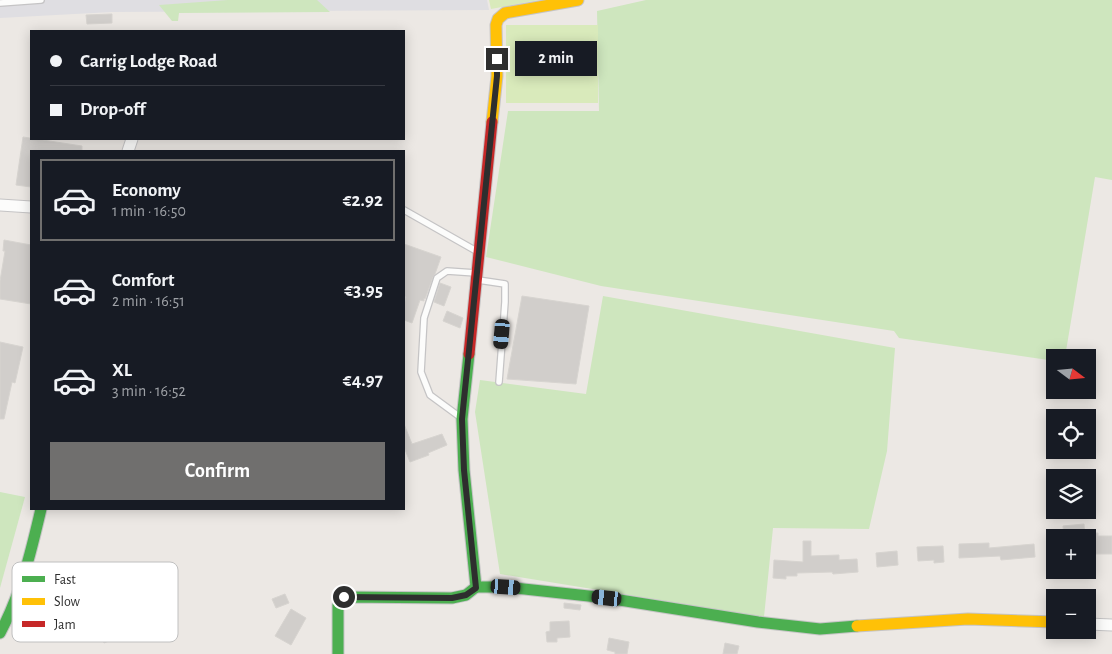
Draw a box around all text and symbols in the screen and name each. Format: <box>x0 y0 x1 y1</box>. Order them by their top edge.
callout: 2 min <box>514 42 597 76</box>
route end <box>486 48 508 70</box>
text: 2 min <box>538 50 574 66</box>
text: Carrig Lodge Road <box>80 52 217 71</box>
text: Drop-off <box>80 100 145 119</box>
icon: car <box>52 178 97 223</box>
text: Economy <box>112 181 181 200</box>
text: €2.92 <box>343 191 383 210</box>
text: 1 min · 16:50 <box>112 203 186 219</box>
icon: car <box>52 268 97 313</box>
text: Comfort <box>112 271 174 290</box>
text: €3.95 <box>344 281 383 300</box>
text: 2 min · 16:51 <box>112 293 185 309</box>
car <box>493 318 510 350</box>
north arrow <box>1046 349 1096 399</box>
map controls <box>1046 349 1096 639</box>
icon: car <box>52 358 97 403</box>
text: XL <box>112 361 132 380</box>
text: €4.97 <box>343 371 383 390</box>
text: 3 min · 16:52 <box>112 383 186 399</box>
button: locate <box>1046 409 1096 459</box>
button: Confirm <box>50 442 385 500</box>
button: layers <box>1046 469 1096 519</box>
button: + <box>1046 529 1096 579</box>
legend <box>12 562 178 642</box>
text: Fast <box>54 573 76 587</box>
car <box>490 578 521 596</box>
route start <box>333 586 355 608</box>
car <box>591 589 622 607</box>
button: − <box>1046 589 1096 639</box>
text: Slow <box>54 595 81 609</box>
text: Jam <box>54 618 76 632</box>

